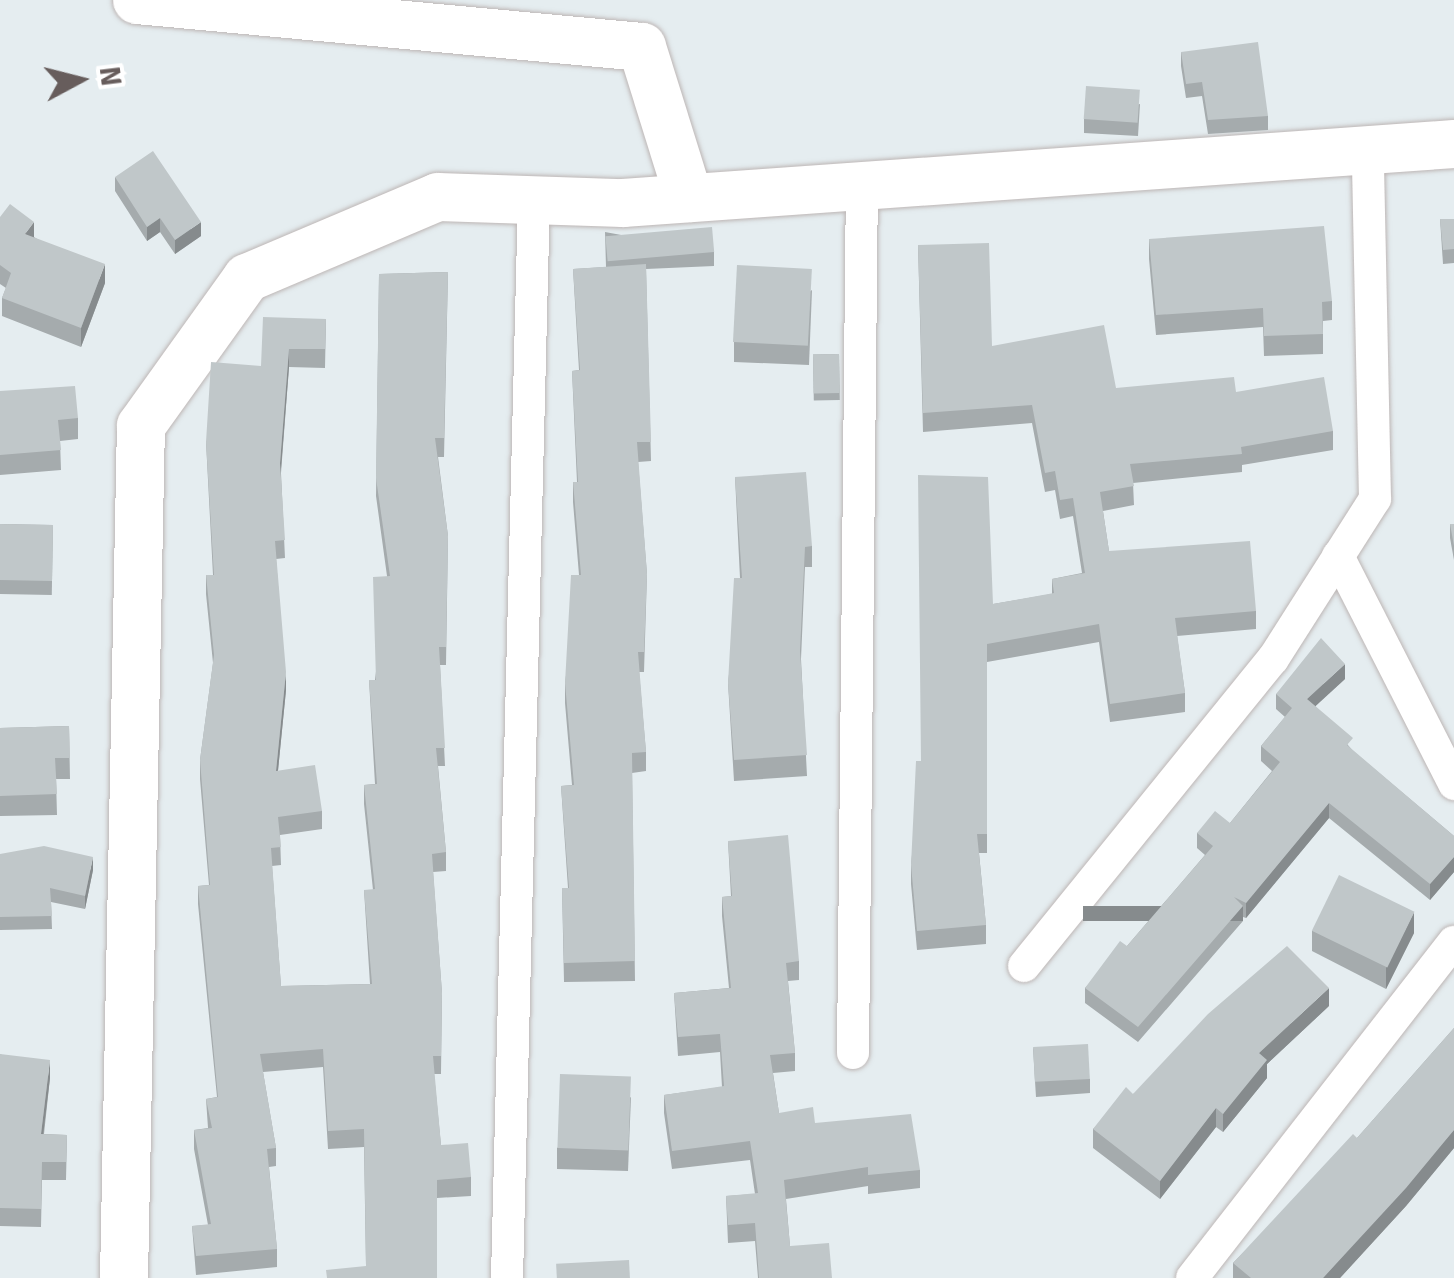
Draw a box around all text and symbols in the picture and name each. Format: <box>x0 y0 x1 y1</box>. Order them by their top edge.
north arrow <box>30 30 130 130</box>
text: N <box>92 65 128 88</box>

